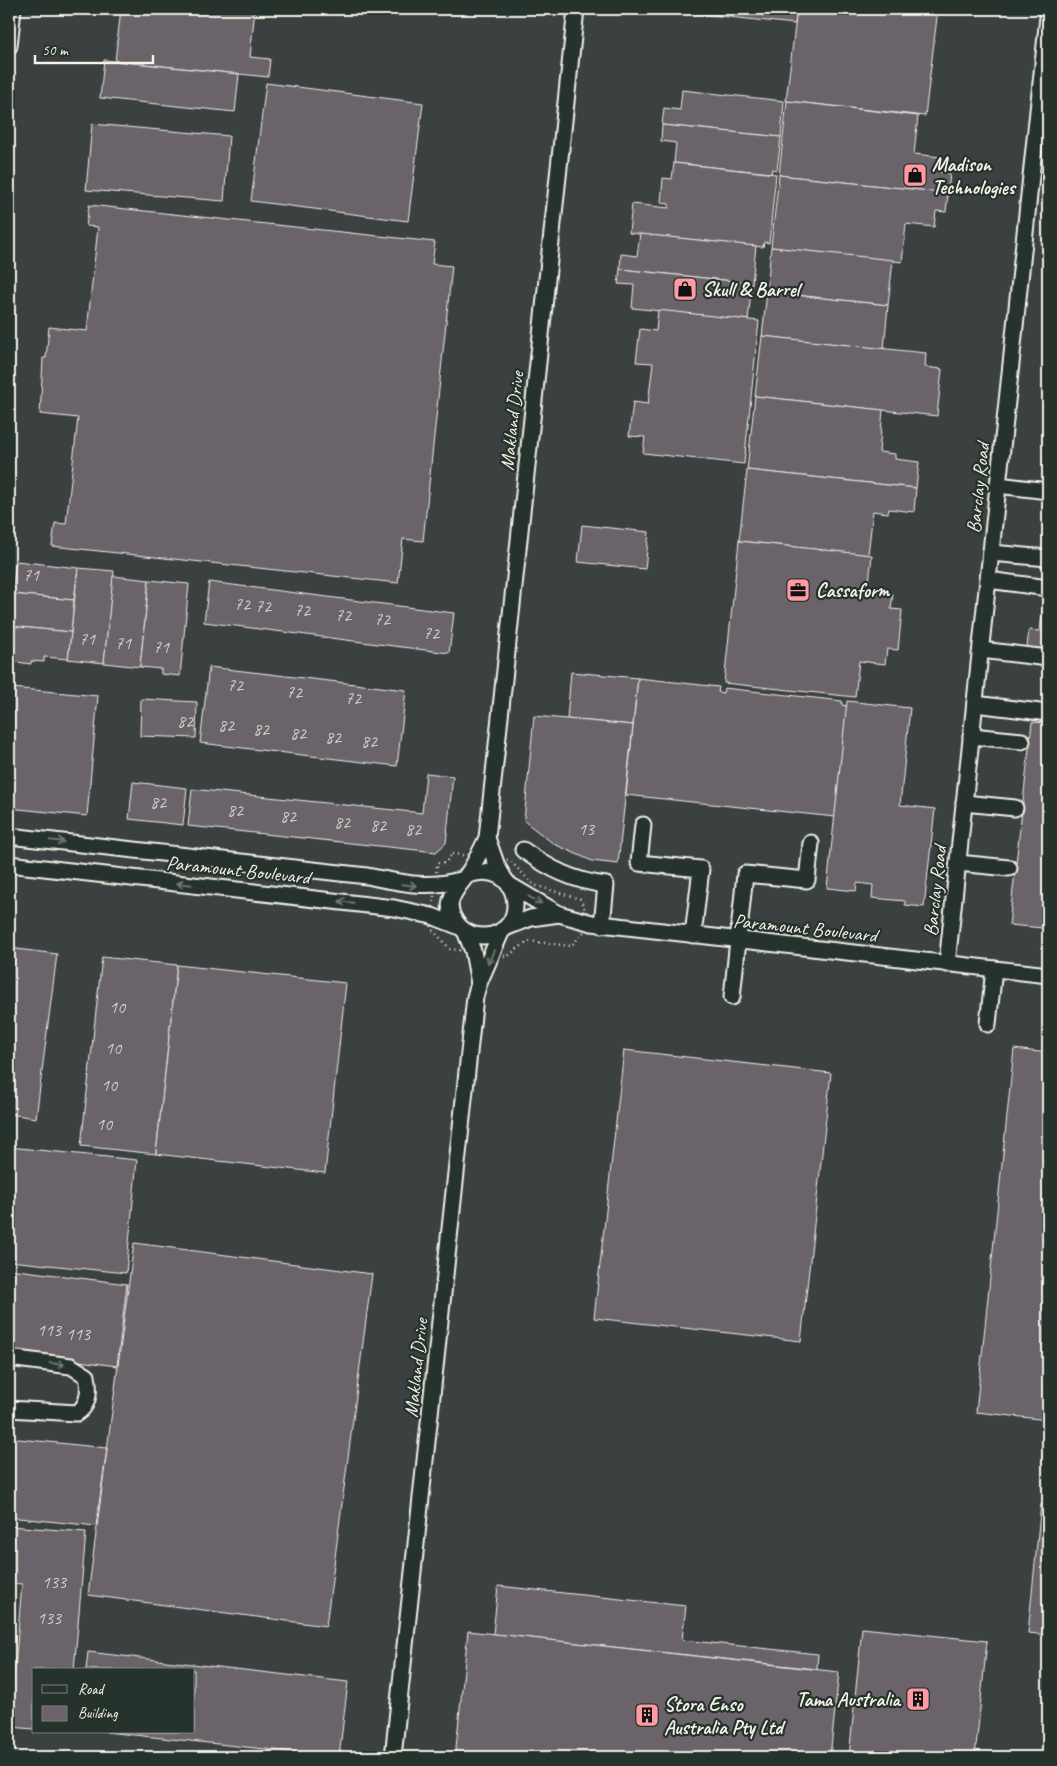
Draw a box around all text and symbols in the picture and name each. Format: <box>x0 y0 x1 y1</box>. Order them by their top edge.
scale bar <box>35 32 152 64</box>
text: 50 m <box>42 41 69 60</box>
place label: Madison Technologies <box>932 152 1017 200</box>
shop icon: Madison Technologies <box>902 162 928 188</box>
shop icon: Skull & Barrel <box>672 276 698 302</box>
place label: Skull & Barrel <box>702 277 803 302</box>
street label: Makland Drive <box>494 369 530 472</box>
street label: Barclay Road <box>961 439 995 534</box>
house number: 71 <box>23 564 40 586</box>
office icon: Cassaform <box>785 577 811 603</box>
place label: Cassaform <box>816 578 891 603</box>
house number: 72 <box>234 593 252 615</box>
house number: 72 <box>255 595 273 617</box>
house number: 72 <box>294 599 312 621</box>
house number: 72 <box>335 604 353 626</box>
house number: 72 <box>374 608 392 630</box>
house number: 72 <box>423 622 441 644</box>
house number: 71 <box>79 628 96 650</box>
house number: 71 <box>115 632 132 654</box>
house number: 71 <box>153 636 170 658</box>
house number: 72 <box>227 674 245 696</box>
house number: 72 <box>286 681 304 703</box>
house number: 72 <box>345 687 363 709</box>
house number: 82 <box>177 710 195 732</box>
house number: 82 <box>218 714 236 736</box>
house number: 82 <box>253 718 271 740</box>
house number: 82 <box>290 722 308 744</box>
house number: 82 <box>325 726 343 748</box>
house number: 82 <box>361 730 379 752</box>
house number: 82 <box>150 791 168 813</box>
house number: 82 <box>227 799 245 821</box>
house number: 82 <box>280 805 298 827</box>
house number: 82 <box>334 811 352 833</box>
house number: 82 <box>370 814 388 836</box>
house number: 82 <box>405 818 423 840</box>
house number: 13 <box>578 818 596 840</box>
one-way arrow <box>49 836 65 846</box>
street label: Barclay Road <box>918 842 952 937</box>
street label: Paramount Boulevard <box>165 850 314 890</box>
one-way arrow <box>176 879 192 889</box>
one-way arrow <box>401 880 417 890</box>
one-way arrow <box>528 895 542 905</box>
one-way arrow <box>338 897 354 907</box>
street label: Paramount Boulevard <box>732 908 881 948</box>
one-way arrow <box>485 949 495 964</box>
house number: 10 <box>109 996 127 1018</box>
house number: 10 <box>105 1037 123 1059</box>
house number: 10 <box>101 1074 119 1096</box>
house number: 10 <box>96 1113 114 1135</box>
street label: Makland Drive <box>398 1316 434 1419</box>
house number: 113 <box>37 1319 63 1341</box>
house number: 113 <box>66 1323 92 1345</box>
one-way arrow <box>49 1359 65 1369</box>
house number: 133 <box>42 1571 68 1593</box>
house number: 133 <box>37 1607 63 1629</box>
legend <box>32 1668 195 1734</box>
text: Road <box>78 1680 105 1699</box>
building icon: Tama Australia <box>905 1686 931 1712</box>
place label: Tama Australia <box>796 1687 902 1712</box>
place label: Stora Enso Australia Pty Ltd <box>664 1692 786 1740</box>
building icon: Stora Enso Australia Pty Ltd <box>634 1702 660 1728</box>
text: Building <box>78 1704 118 1723</box>

